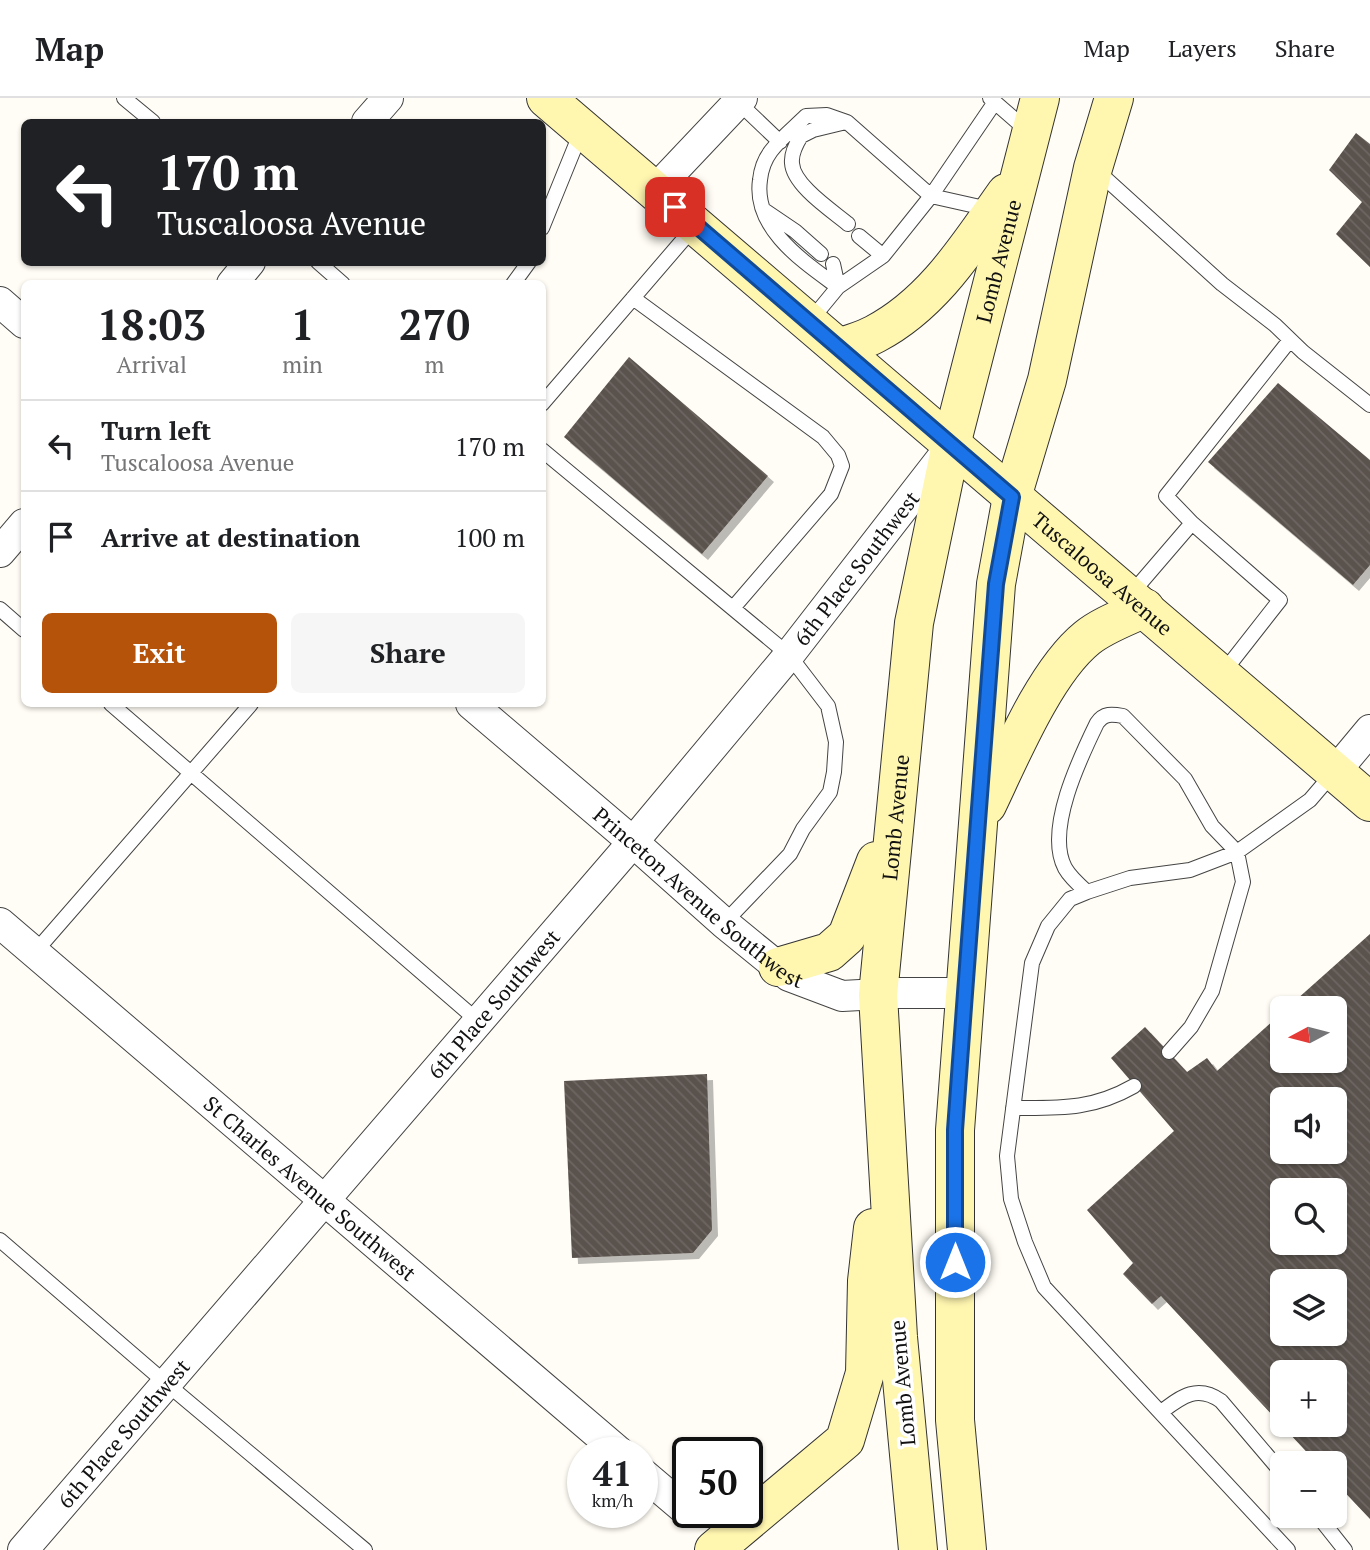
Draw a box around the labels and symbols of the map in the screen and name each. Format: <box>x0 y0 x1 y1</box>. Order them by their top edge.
pin <box>645 177 705 237</box>
street label: Lomb Avenue <box>969 196 1027 326</box>
street label: 6th Place Southwest <box>788 485 925 651</box>
street label: Tuscaloosa Avenue <box>1026 505 1179 642</box>
street label: Lomb Avenue <box>875 753 915 882</box>
street label: Princeton Avenue Southwest <box>588 800 807 994</box>
street label: 6th Place Southwest <box>421 923 566 1084</box>
north arrow <box>1270 996 1348 1073</box>
street label: St Charles Avenue Southwest <box>198 1089 422 1287</box>
position arrow <box>918 1225 992 1299</box>
street label: Lomb Avenue <box>883 1319 921 1447</box>
street label: 6th Place Southwest <box>51 1353 196 1514</box>
speed limit sign: 50 <box>672 1437 763 1528</box>

